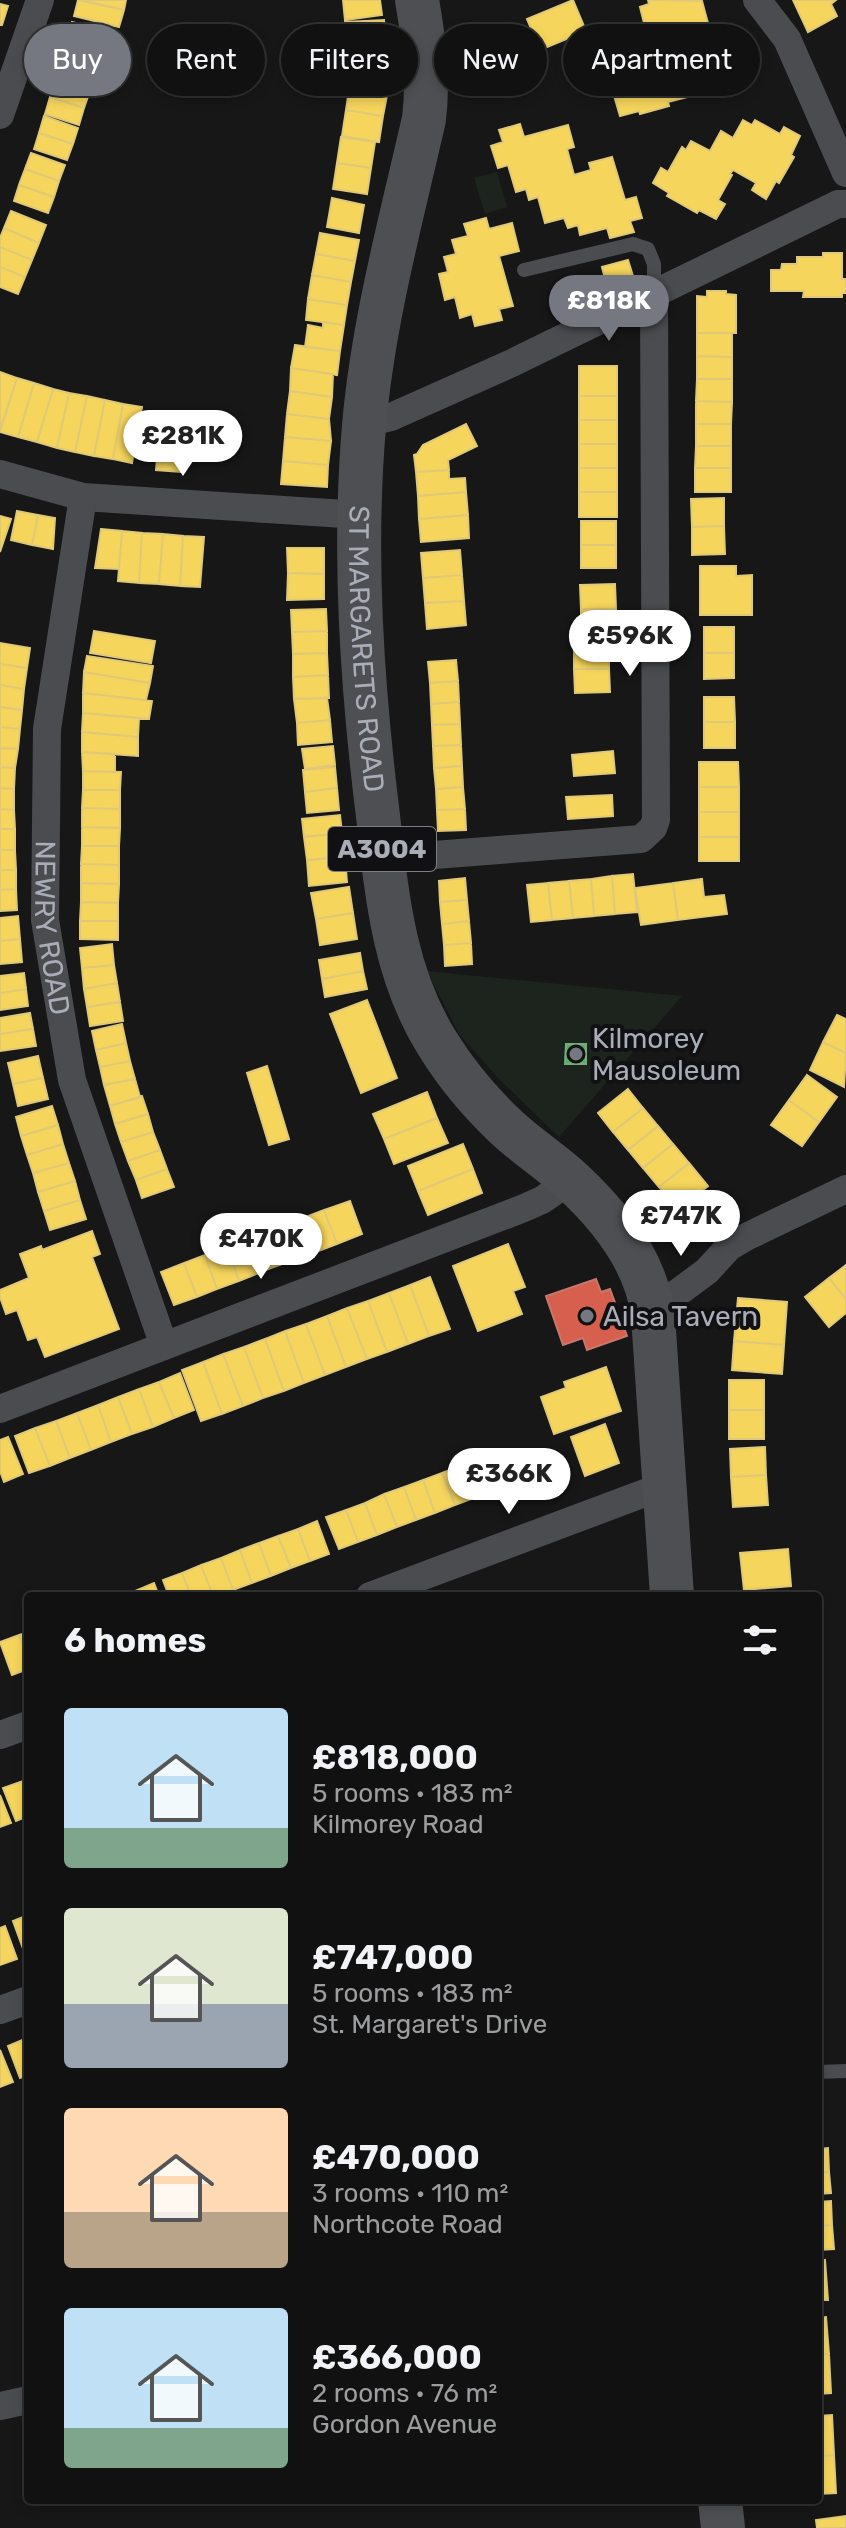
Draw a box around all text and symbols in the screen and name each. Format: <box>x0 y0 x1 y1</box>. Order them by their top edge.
chip: Buy <box>24 24 131 96</box>
chip: Rent <box>147 24 265 96</box>
chip: Filters <box>281 24 418 96</box>
chip: New <box>434 24 547 96</box>
chip: Apartment <box>563 24 760 96</box>
pin: £818K <box>553 275 665 343</box>
text: £818K <box>567 285 651 316</box>
pin: £281K <box>127 410 239 478</box>
text: £281K <box>141 420 225 451</box>
street label: ST MARGARETS ROAD <box>342 505 391 794</box>
pin: £596K <box>574 610 686 678</box>
text: £596K <box>587 620 673 651</box>
road number: A3004 <box>328 827 436 871</box>
street label: NEWRY ROAD <box>28 840 77 1018</box>
place label: Kilmorey Mausoleum <box>592 1022 741 1087</box>
marker: Kilmorey Mausoleum <box>567 1045 585 1063</box>
pin: £747K <box>625 1190 737 1258</box>
text: £747K <box>640 1200 722 1231</box>
pin: £470K <box>205 1213 317 1281</box>
text: £470K <box>218 1223 304 1254</box>
place label: Ailsa Tavern <box>603 1300 758 1333</box>
marker: Ailsa Tavern <box>578 1307 596 1325</box>
pin: £366K <box>453 1448 565 1516</box>
text: £366K <box>466 1458 552 1489</box>
icon: filters <box>738 1618 782 1662</box>
text: 6 homes <box>64 1620 206 1661</box>
text: £818,000 <box>312 1737 478 1778</box>
icon: home <box>128 1740 224 1836</box>
text: 5 rooms · 183 m² <box>312 1778 513 1809</box>
text: Kilmorey Road <box>312 1809 484 1840</box>
text: £747,000 <box>312 1937 473 1978</box>
icon: home <box>128 1940 224 2036</box>
text: 5 rooms · 183 m² <box>312 1978 513 2009</box>
text: St. Margaret's Drive <box>312 2009 547 2040</box>
text: £470,000 <box>312 2137 480 2178</box>
icon: home <box>128 2140 224 2236</box>
text: 3 rooms · 110 m² <box>312 2178 508 2209</box>
text: Northcote Road <box>312 2209 503 2240</box>
text: £366,000 <box>312 2337 482 2378</box>
icon: home <box>128 2340 224 2436</box>
text: 2 rooms · 76 m² <box>312 2378 497 2409</box>
text: Gordon Avenue <box>312 2409 497 2440</box>

